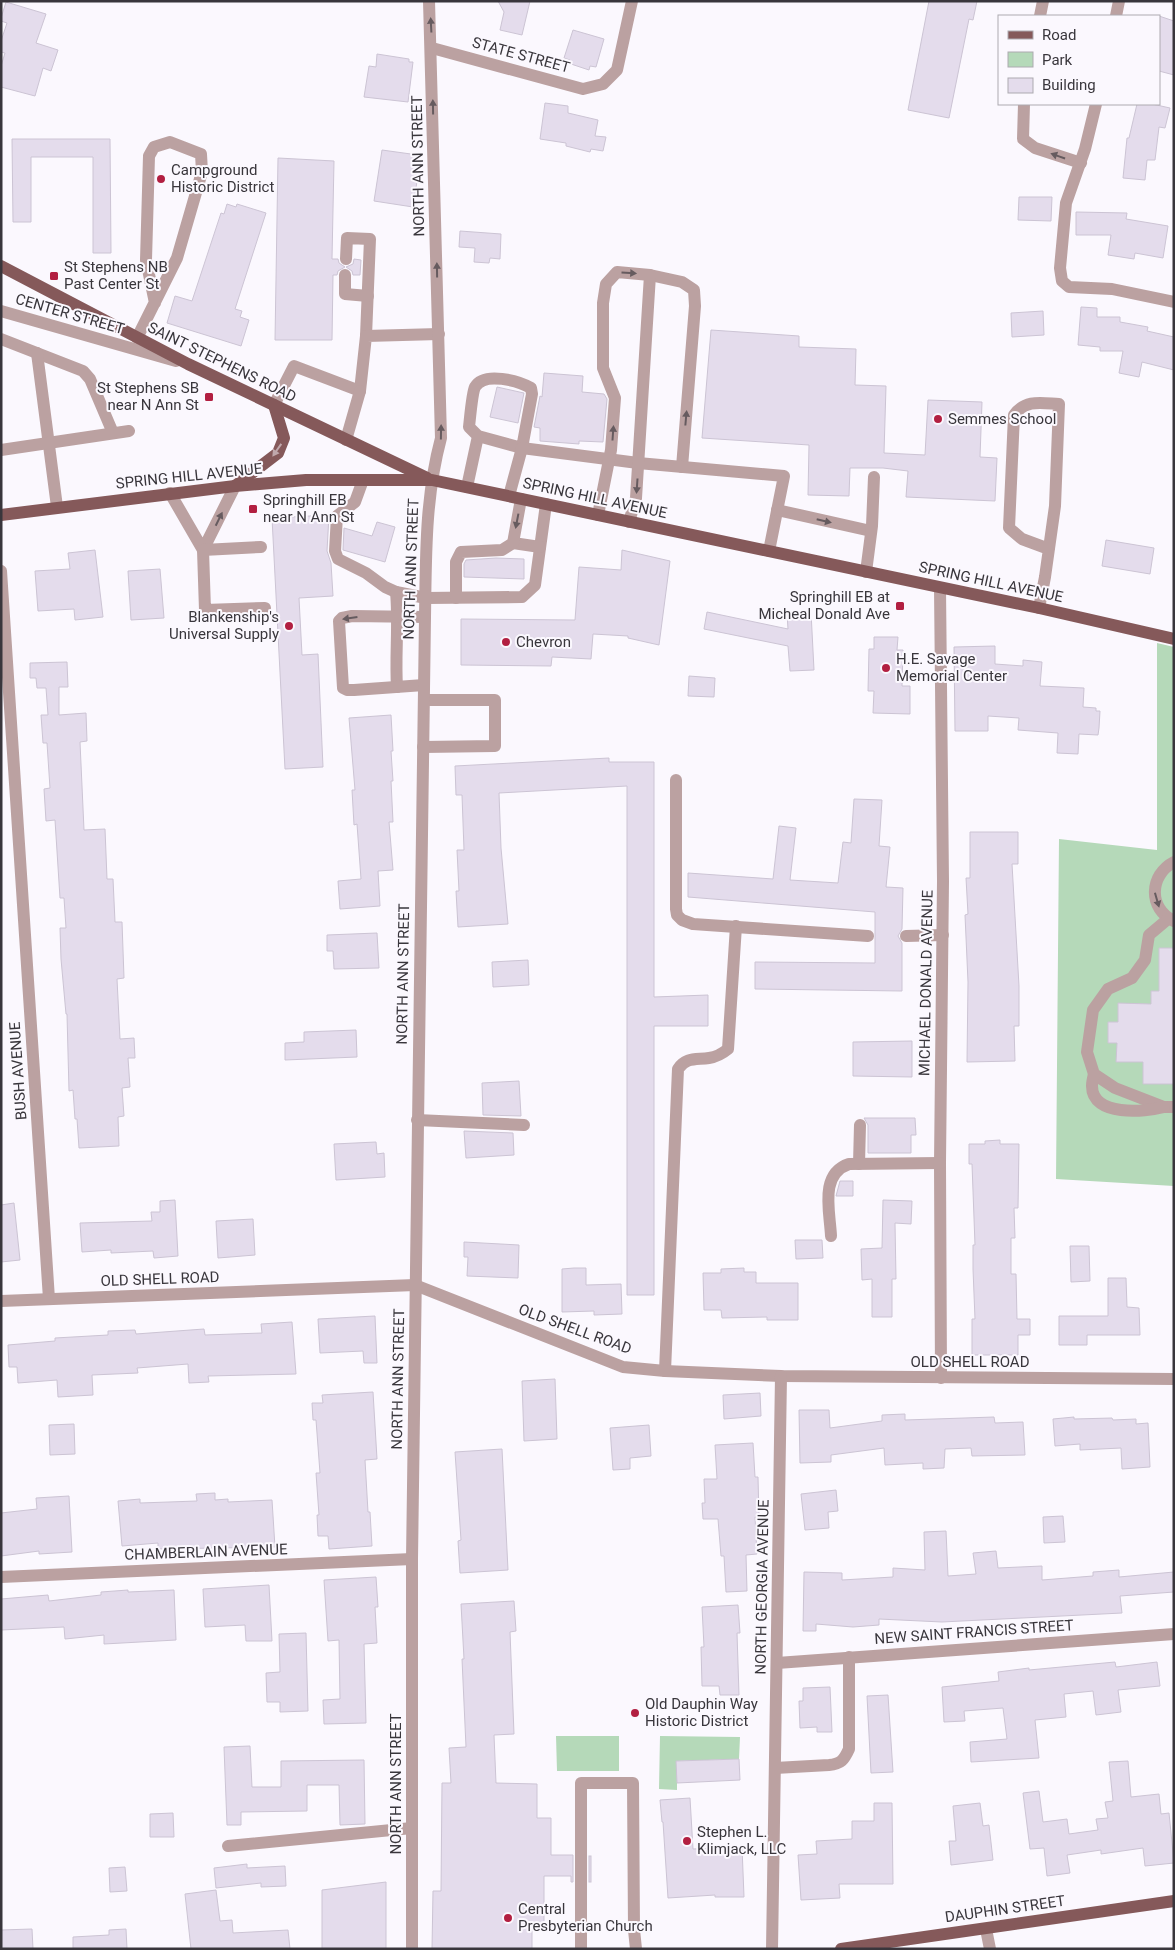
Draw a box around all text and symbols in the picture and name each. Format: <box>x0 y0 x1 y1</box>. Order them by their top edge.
legend <box>998 15 1160 105</box>
one-way arrow <box>426 16 434 32</box>
text: Road <box>1042 26 1076 44</box>
street label: STATE STREET <box>470 33 572 77</box>
text: Park <box>1042 51 1073 69</box>
text: Building <box>1042 76 1096 94</box>
street label: NORTH ANN STREET <box>408 95 428 237</box>
one-way arrow <box>429 99 437 115</box>
one-way arrow <box>1050 152 1065 160</box>
place label: Campground Historic District <box>171 161 274 196</box>
marker: Campground Historic District <box>155 173 167 185</box>
place label: St Stephens NB Past Center St <box>64 258 168 293</box>
one-way arrow <box>433 261 441 277</box>
one-way arrow <box>622 269 638 277</box>
marker: St Stephens NB Past Center St <box>48 270 60 282</box>
street label: CENTER STREET <box>13 290 127 338</box>
street label: SAINT STEPHENS ROAD <box>145 318 299 406</box>
place label: St Stephens SB near N Ann St <box>97 379 199 414</box>
marker: St Stephens SB near N Ann St <box>203 391 215 403</box>
one-way arrow <box>682 410 690 426</box>
place label: Semmes School <box>948 410 1056 428</box>
marker: Semmes School <box>932 413 944 425</box>
one-way arrow <box>437 424 445 440</box>
one-way arrow <box>609 424 617 440</box>
one-way arrow <box>272 443 282 457</box>
street label: SPRING HILL AVENUE <box>115 459 264 493</box>
street label: SPRING HILL AVENUE <box>521 474 669 522</box>
one-way arrow <box>632 478 640 494</box>
place label: Springhill EB near N Ann St <box>263 491 355 526</box>
street label: NORTH ANN STREET <box>400 498 422 640</box>
marker: Springhill EB near N Ann St <box>247 503 259 515</box>
one-way arrow <box>215 512 223 526</box>
one-way arrow <box>513 513 521 528</box>
one-way arrow <box>817 517 832 525</box>
street label: SPRING HILL AVENUE <box>917 558 1065 606</box>
place label: Springhill EB at Micheal Donald Ave <box>758 588 890 623</box>
marker: Springhill EB at Micheal Donald Ave <box>894 600 906 612</box>
place label: Blankenship's Universal Supply <box>169 608 279 643</box>
one-way arrow <box>341 614 357 622</box>
marker: Blankenship's Universal Supply <box>283 620 295 632</box>
place label: Chevron <box>516 633 571 651</box>
marker: Chevron <box>500 636 512 648</box>
place label: H.E. Savage Memorial Center <box>896 650 1007 685</box>
marker: H.E. Savage Memorial Center <box>880 662 892 674</box>
street label: MICHAEL DONALD AVENUE <box>915 889 937 1076</box>
one-way arrow <box>1153 893 1161 908</box>
street label: NORTH ANN STREET <box>393 903 413 1045</box>
street label: BUSH AVENUE <box>6 1021 30 1121</box>
street label: OLD SHELL ROAD <box>100 1268 220 1290</box>
street label: OLD SHELL ROAD <box>516 1300 634 1358</box>
street label: NORTH ANN STREET <box>388 1308 408 1450</box>
street label: OLD SHELL ROAD <box>910 1353 1030 1371</box>
street label: NORTH GEORGIA AVENUE <box>751 1499 773 1675</box>
street label: CHAMBERLAIN AVENUE <box>124 1540 288 1564</box>
street label: NEW SAINT FRANCIS STREET <box>874 1616 1074 1648</box>
place label: Old Dauphin Way Historic District <box>645 1695 758 1730</box>
marker: Old Dauphin Way Historic District <box>629 1707 641 1719</box>
street label: NORTH ANN STREET <box>387 1713 405 1855</box>
place label: Stephen L. Klimjack, LLC <box>697 1823 786 1858</box>
marker: Stephen L. Klimjack, LLC <box>681 1835 693 1847</box>
street label: DAUPHIN STREET <box>944 1892 1066 1926</box>
place label: Central Presbyterian Church <box>518 1900 653 1935</box>
marker: Central Presbyterian Church <box>502 1912 514 1924</box>

